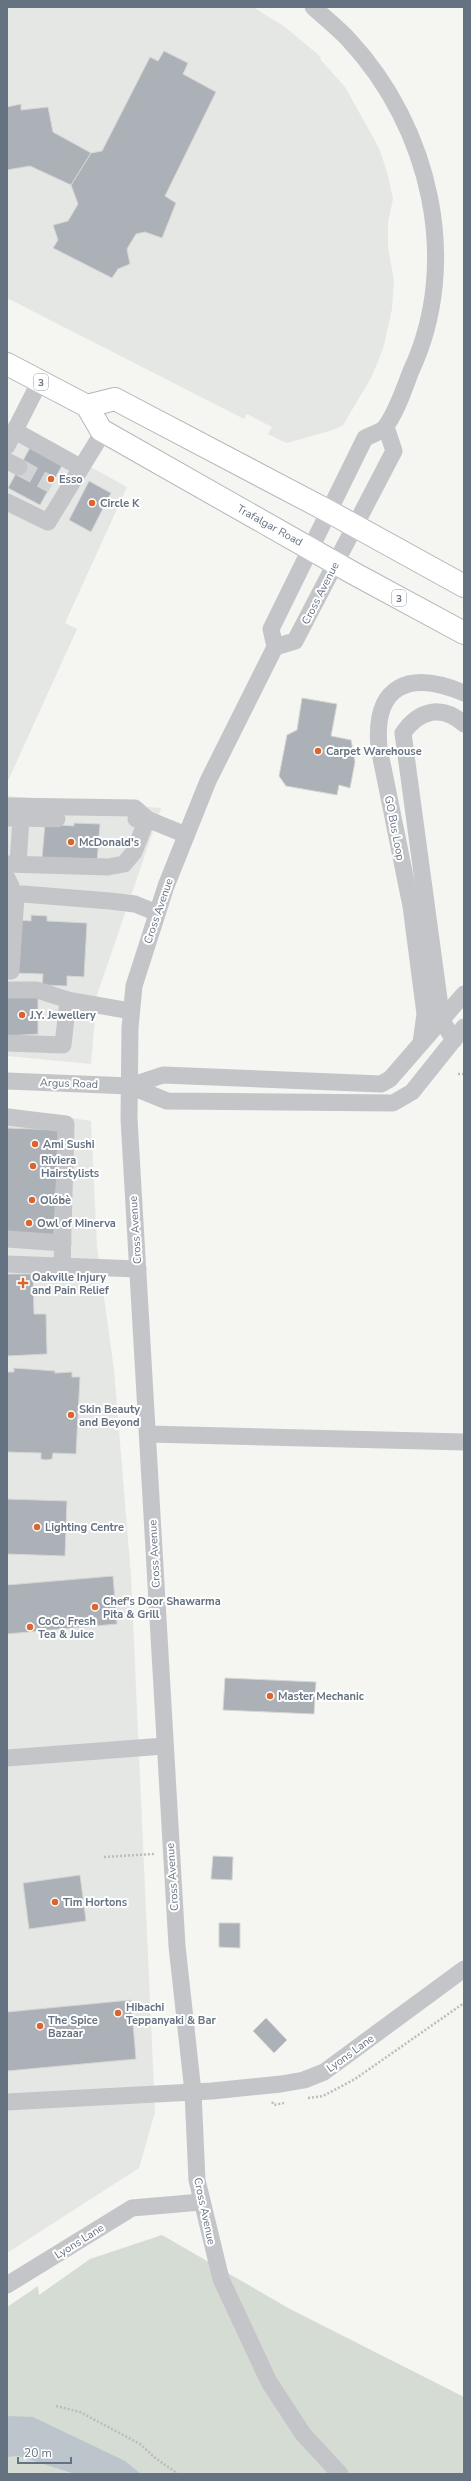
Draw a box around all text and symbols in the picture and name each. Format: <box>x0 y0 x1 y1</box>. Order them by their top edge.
road number: 3 <box>34 374 48 390</box>
place label: Esso <box>59 472 83 487</box>
marker: Esso <box>46 474 56 484</box>
place label: Circle K <box>100 496 140 511</box>
marker: Circle K <box>87 498 97 508</box>
street label: Trafalgar Road <box>234 501 305 550</box>
street label: Cross Avenue <box>298 559 343 627</box>
road number: 3 <box>392 590 406 606</box>
place label: Carpet Warehouse <box>326 744 422 759</box>
marker: Carpet Warehouse <box>313 746 323 756</box>
street label: GO Bus Loop <box>381 794 408 862</box>
place label: McDonald's <box>79 835 139 850</box>
marker: McDonald's <box>66 837 76 847</box>
street label: Cross Avenue <box>140 876 177 946</box>
place label: J.Y. Jewellery <box>29 1008 96 1023</box>
marker: J.Y. Jewellery <box>17 1010 27 1020</box>
street label: Argus Road <box>40 1075 98 1092</box>
place label: Ami Sushi <box>43 1137 95 1152</box>
marker: Ami Sushi <box>30 1139 40 1149</box>
place label: Riviera Hairstylists <box>41 1153 99 1181</box>
marker: Riviera Hairstylists <box>28 1161 38 1171</box>
place label: Olóbè <box>40 1193 71 1208</box>
marker: Olóbè <box>27 1195 37 1205</box>
street label: Cross Avenue <box>126 1195 145 1265</box>
place label: Owl of Minerva <box>37 1216 116 1231</box>
marker: Owl of Minerva <box>24 1218 34 1228</box>
place label: Oakville Injury and Pain Relief <box>32 1270 110 1298</box>
marker: Oakville Injury and Pain Relief <box>17 1277 29 1289</box>
place label: Skin Beauty and Beyond <box>79 1402 140 1430</box>
marker: Skin Beauty and Beyond <box>66 1410 76 1420</box>
street label: Cross Avenue <box>145 1519 164 1588</box>
place label: Lighting Centre <box>45 1520 124 1535</box>
marker: Lighting Centre <box>32 1522 42 1532</box>
place label: Chef's Door Shawarma Pita & Grill <box>103 1594 221 1622</box>
marker: Chef's Door Shawarma Pita & Grill <box>90 1602 100 1612</box>
place label: CoCo Fresh Tea & Juice <box>38 1614 96 1642</box>
marker: CoCo Fresh Tea & Juice <box>25 1622 35 1632</box>
place label: Master Mechanic <box>278 1689 365 1704</box>
marker: Master Mechanic <box>265 1691 275 1701</box>
street label: Cross Avenue <box>163 1842 182 1912</box>
place label: Tim Hortons <box>63 1895 127 1910</box>
marker: Tim Hortons <box>50 1897 60 1907</box>
place label: Hibachi Teppanyaki & Bar <box>126 2000 216 2028</box>
marker: Hibachi Teppanyaki & Bar <box>113 2008 123 2018</box>
place label: The Spice Bazaar <box>48 2013 98 2041</box>
marker: The Spice Bazaar <box>35 2021 45 2031</box>
street label: Lyons Lane <box>323 2031 377 2076</box>
street label: Cross Avenue <box>190 2176 219 2246</box>
street label: Lyons Lane <box>52 2220 107 2262</box>
scale bar <box>18 2439 71 2465</box>
text: 20 m <box>24 2445 52 2461</box>

